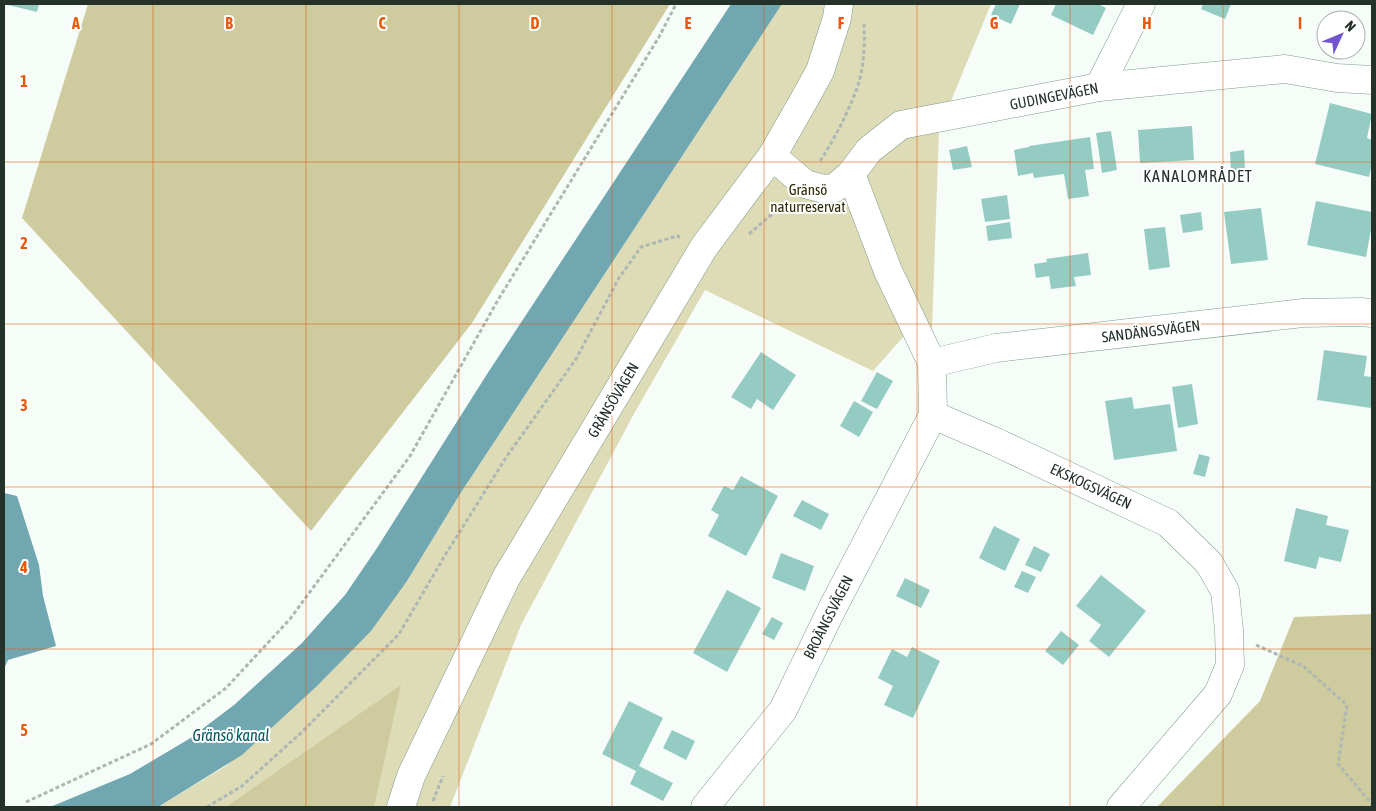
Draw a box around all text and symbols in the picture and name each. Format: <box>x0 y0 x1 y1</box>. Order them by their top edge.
north arrow <box>1316 10 1366 60</box>
text: A <box>71 14 80 32</box>
text: B <box>225 14 233 32</box>
text: C <box>378 14 386 32</box>
text: D <box>531 14 540 32</box>
text: E <box>685 14 692 32</box>
text: F <box>838 14 845 32</box>
text: G <box>990 14 999 32</box>
text: H <box>1142 14 1152 32</box>
text: I <box>1298 14 1302 32</box>
text: N <box>1342 17 1359 34</box>
text: 1 <box>20 72 28 90</box>
street label: GUDINGEVÄGEN <box>1008 79 1100 113</box>
district label: KANALOMRÅDET <box>1143 166 1253 185</box>
park label: Gränsö naturreservat <box>770 181 846 215</box>
text: 2 <box>20 234 28 252</box>
street label: SANDÄNGSVÄGEN <box>1101 317 1201 345</box>
street label: GRÄNSÖVÄGEN <box>584 360 642 440</box>
text: 3 <box>20 396 28 414</box>
street label: EKSKOGSVÄGEN <box>1048 460 1134 512</box>
text: 4 <box>19 558 28 576</box>
street label: BROÄNGSVÄGEN <box>800 572 856 662</box>
text: 5 <box>20 721 28 739</box>
water label: Gränsö kanal <box>193 726 269 744</box>

